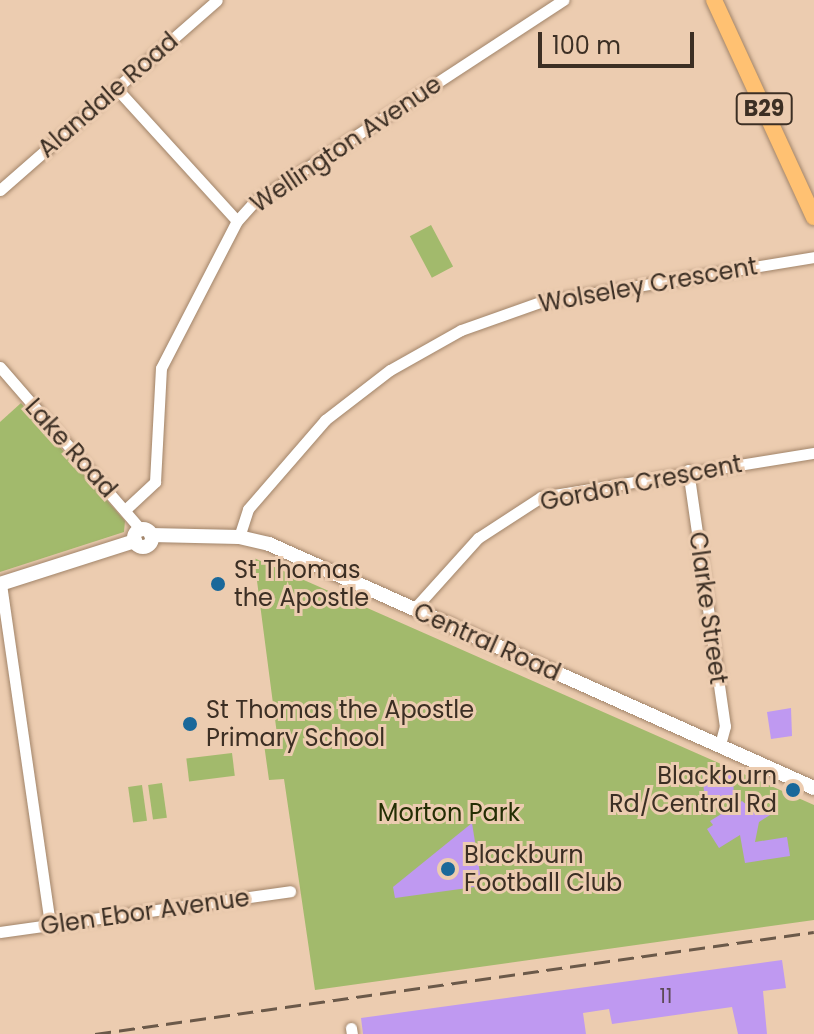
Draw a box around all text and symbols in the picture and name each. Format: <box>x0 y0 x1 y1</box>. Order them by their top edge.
scale bar <box>542 16 698 66</box>
street label: Alandale Road <box>32 26 184 164</box>
text: 100 m <box>552 29 621 62</box>
street label: Wellington Avenue <box>245 70 447 218</box>
road number: B29 <box>734 91 794 127</box>
street label: Wolseley Crescent <box>537 252 759 318</box>
street label: Lake Road <box>19 393 123 503</box>
street label: Gordon Crescent <box>538 449 744 517</box>
street label: Clarke Street <box>683 530 733 686</box>
place label: St Thomas the Apostle <box>234 556 369 612</box>
marker: St Thomas the Apostle <box>209 575 227 593</box>
street label: Central Road <box>409 597 565 687</box>
place label: St Thomas the Apostle Primary School <box>206 696 474 752</box>
marker: St Thomas the Apostle Primary School <box>181 715 199 733</box>
place label: Blackburn Rd/Central Rd <box>609 762 777 818</box>
marker: Blackburn Rd/Central Rd <box>784 781 802 799</box>
park label: Morton Park <box>378 799 520 827</box>
place label: Blackburn Football Club <box>464 841 622 897</box>
marker: Blackburn Football Club <box>439 860 457 878</box>
street label: Glen Ebor Avenue <box>39 883 251 941</box>
house number: 11 <box>660 984 672 1008</box>

